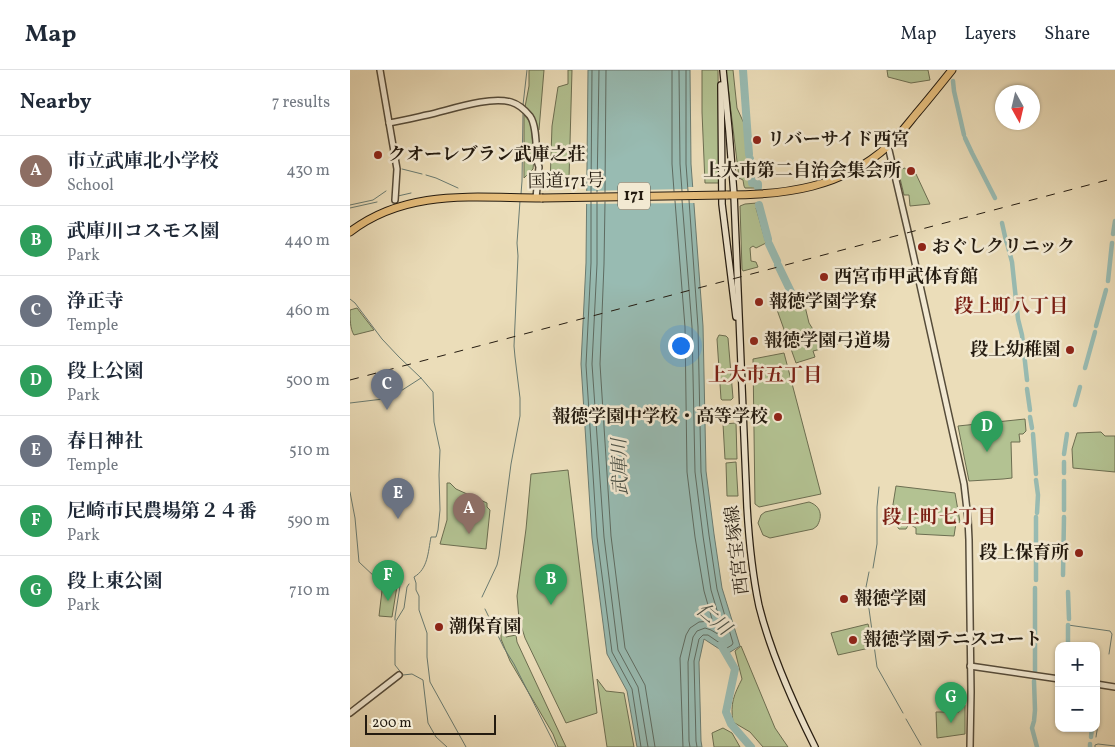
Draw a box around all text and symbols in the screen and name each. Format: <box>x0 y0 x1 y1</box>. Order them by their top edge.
text: Map <box>25 18 76 52</box>
text: Map <box>900 22 936 47</box>
text: Layers <box>964 22 1016 47</box>
text: Share <box>1044 22 1090 47</box>
north arrow <box>995 85 1040 130</box>
text: Nearby <box>20 88 91 117</box>
text: 7 results <box>272 92 330 114</box>
place label: リバーサイド西宮 <box>767 128 909 153</box>
marker: リバーサイド西宮 <box>751 134 763 146</box>
place label: クオーレブラン武庫之荘 <box>388 143 586 168</box>
text: 市立武庫北小学校 <box>67 149 219 175</box>
marker: クオーレブラン武庫之荘 <box>372 149 384 161</box>
place label: 上大市第二自治会集会所 <box>703 159 901 184</box>
text: A <box>30 160 42 182</box>
text: 430 m <box>286 160 330 182</box>
marker: 上大市第二自治会集会所 <box>905 165 917 177</box>
street label: 国道171号 <box>527 169 605 195</box>
text: School <box>67 175 114 197</box>
road number: 171 <box>618 182 650 210</box>
text: 武庫川コスモス園 <box>67 219 219 245</box>
text: B <box>31 230 41 252</box>
text: 440 m <box>284 230 330 252</box>
place label: おぐしクリニック <box>932 235 1075 260</box>
marker: おぐしクリニック <box>916 241 928 253</box>
text: Park <box>67 245 100 267</box>
place label: 西宮市甲武体育館 <box>834 265 978 290</box>
marker: 西宮市甲武体育館 <box>818 271 830 283</box>
text: 浄正寺 <box>67 289 124 315</box>
place label: 報徳学園学寮 <box>769 290 877 315</box>
district label: 段上町八丁目 <box>954 294 1068 320</box>
marker: 報徳学園学寮 <box>753 296 765 308</box>
text: C <box>31 300 41 322</box>
text: 460 m <box>286 300 330 322</box>
text: Temple <box>67 315 118 337</box>
place label: 報徳学園弓道場 <box>764 329 890 354</box>
your location <box>668 333 694 359</box>
marker: 報徳学園弓道場 <box>748 335 760 347</box>
place label: 段上幼稚園 <box>970 338 1060 363</box>
marker: 段上幼稚園 <box>1064 344 1076 356</box>
text: 段上公園 <box>67 359 143 385</box>
district label: 上大市五丁目 <box>708 363 822 389</box>
pin: C <box>371 369 403 410</box>
text: D <box>30 370 42 392</box>
text: 500 m <box>286 370 330 392</box>
text: Park <box>67 385 100 407</box>
place label: 報徳学園中学校・高等学校 <box>552 405 768 430</box>
marker: 報徳学園中学校・高等学校 <box>772 411 784 423</box>
pin: D <box>971 411 1003 452</box>
text: 春日神社 <box>67 429 143 455</box>
water label: 武庫川 <box>607 436 635 496</box>
text: E <box>31 440 41 462</box>
text: 510 m <box>289 440 330 462</box>
text: Temple <box>67 455 118 477</box>
pin: E <box>382 478 414 519</box>
pin: A <box>453 493 485 534</box>
text: 尼崎市民農場第２４番 <box>67 499 257 525</box>
street label: 西宮宝塚線 <box>720 504 756 596</box>
district label: 段上町七丁目 <box>882 505 996 531</box>
text: F <box>31 510 41 532</box>
text: 590 m <box>287 510 330 532</box>
text: Park <box>67 525 100 547</box>
place label: 段上保育所 <box>979 541 1069 566</box>
marker: 段上保育所 <box>1073 547 1085 559</box>
pin: F <box>372 560 404 601</box>
pin: B <box>535 564 567 605</box>
text: 段上東公園 <box>67 569 162 595</box>
text: G <box>30 580 42 602</box>
text: 710 m <box>289 580 330 602</box>
place label: 報徳学園 <box>854 587 926 612</box>
marker: 報徳学園 <box>838 593 850 605</box>
text: Park <box>67 595 100 617</box>
water label: 仁川 <box>690 598 737 643</box>
place label: 潮保育園 <box>449 615 521 640</box>
marker: 潮保育園 <box>433 621 445 633</box>
place label: 報徳学園テニスコート <box>863 628 1042 653</box>
marker: 報徳学園テニスコート <box>847 634 859 646</box>
map controls <box>1055 642 1100 732</box>
button: + <box>1055 642 1100 687</box>
pin: G <box>935 682 967 723</box>
button: − <box>1055 687 1100 732</box>
scale bar <box>365 712 496 735</box>
text: 200 m <box>372 714 412 733</box>

